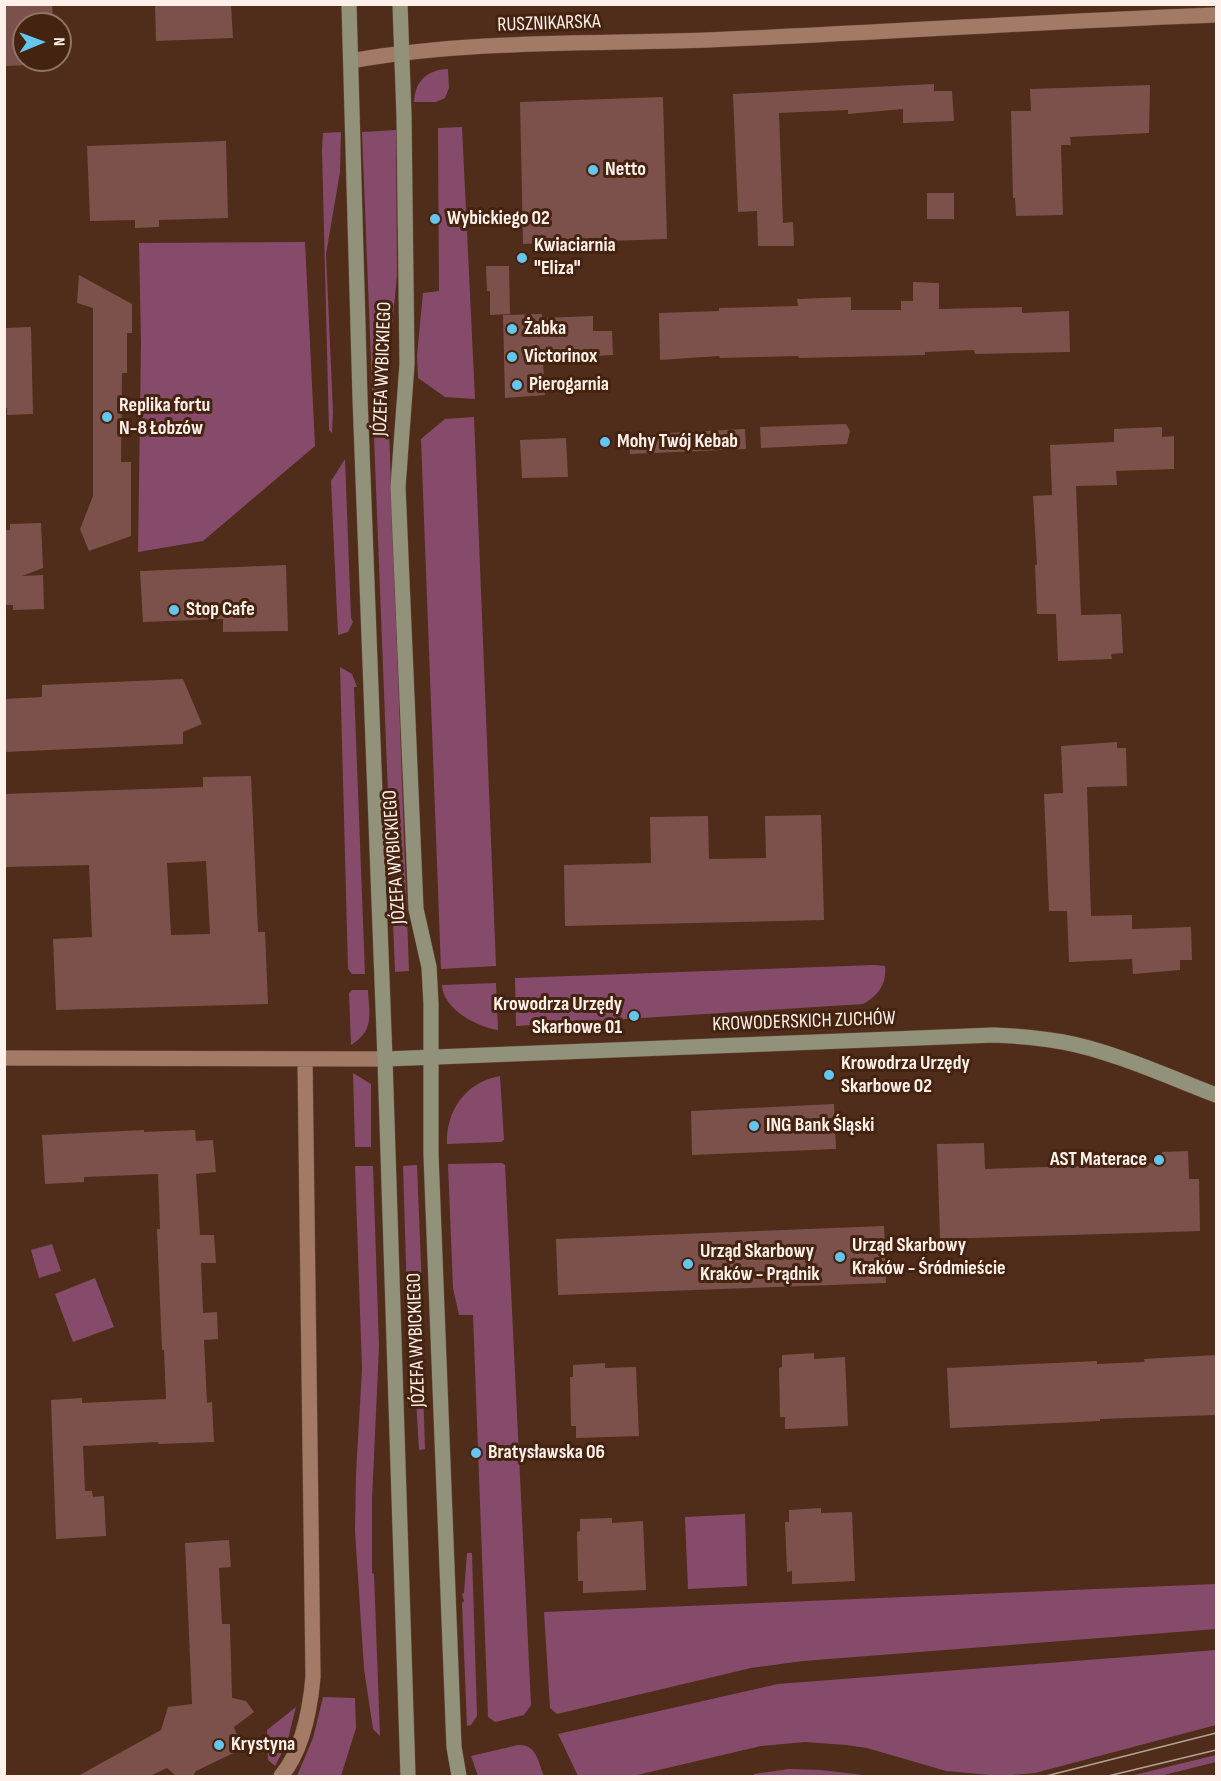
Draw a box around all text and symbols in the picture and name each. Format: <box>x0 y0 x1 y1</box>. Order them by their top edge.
street label: RUSZNIKARSKA <box>497 10 601 38</box>
north arrow <box>12 12 72 72</box>
text: N <box>49 37 68 46</box>
place label: Netto <box>605 158 646 182</box>
marker: Netto <box>586 163 600 177</box>
place label: Wybickiego 02 <box>447 207 550 231</box>
marker: Wybickiego 02 <box>428 212 442 226</box>
place label: Kwiaciarnia "Eliza" <box>534 234 616 281</box>
marker: Kwiaciarnia "Eliza" <box>515 251 529 265</box>
street label: JÓZEFA WYBICKIEGO <box>369 301 397 437</box>
place label: Żabka <box>524 317 566 341</box>
marker: Żabka <box>505 322 519 336</box>
place label: Victorinox <box>524 345 597 369</box>
marker: Victorinox <box>505 350 519 364</box>
place label: Pierogarnia <box>529 373 609 397</box>
marker: Pierogarnia <box>510 378 524 392</box>
place label: Replika fortu N-8 Łobzów <box>119 394 210 441</box>
marker: Replika fortu N-8 Łobzów <box>100 410 114 424</box>
place label: Mohy Twój Kebab <box>617 430 738 454</box>
marker: Mohy Twój Kebab <box>598 435 612 449</box>
place label: Stop Cafe <box>186 598 255 622</box>
marker: Stop Cafe <box>167 603 181 617</box>
street label: JÓZEFA WYBICKIEGO <box>378 789 412 925</box>
place label: Krowodrza Urzędy Skarbowe 01 <box>493 993 622 1040</box>
street label: KROWODERSKICH ZUCHÓW <box>712 1007 896 1037</box>
marker: Krowodrza Urzędy Skarbowe 01 <box>627 1009 641 1023</box>
place label: Krowodrza Urzędy Skarbowe 02 <box>841 1052 970 1099</box>
marker: Krowodrza Urzędy Skarbowe 02 <box>822 1068 836 1082</box>
place label: ING Bank Śląski <box>766 1114 874 1138</box>
marker: ING Bank Śląski <box>747 1119 761 1133</box>
place label: AST Materace <box>1050 1148 1147 1172</box>
marker: AST Materace <box>1152 1153 1166 1167</box>
place label: Urząd Skarbowy Kraków - Śródmieście <box>852 1234 1006 1281</box>
place label: Urząd Skarbowy Kraków - Prądnik <box>700 1240 820 1287</box>
marker: Urząd Skarbowy Kraków - Śródmieście <box>833 1250 847 1264</box>
marker: Urząd Skarbowy Kraków - Prądnik <box>681 1257 695 1271</box>
street label: JÓZEFA WYBICKIEGO <box>403 1272 431 1408</box>
place label: Bratysławska 06 <box>488 1441 605 1465</box>
marker: Bratysławska 06 <box>469 1446 483 1460</box>
place label: Krystyna <box>231 1733 295 1757</box>
marker: Krystyna <box>212 1738 226 1752</box>

